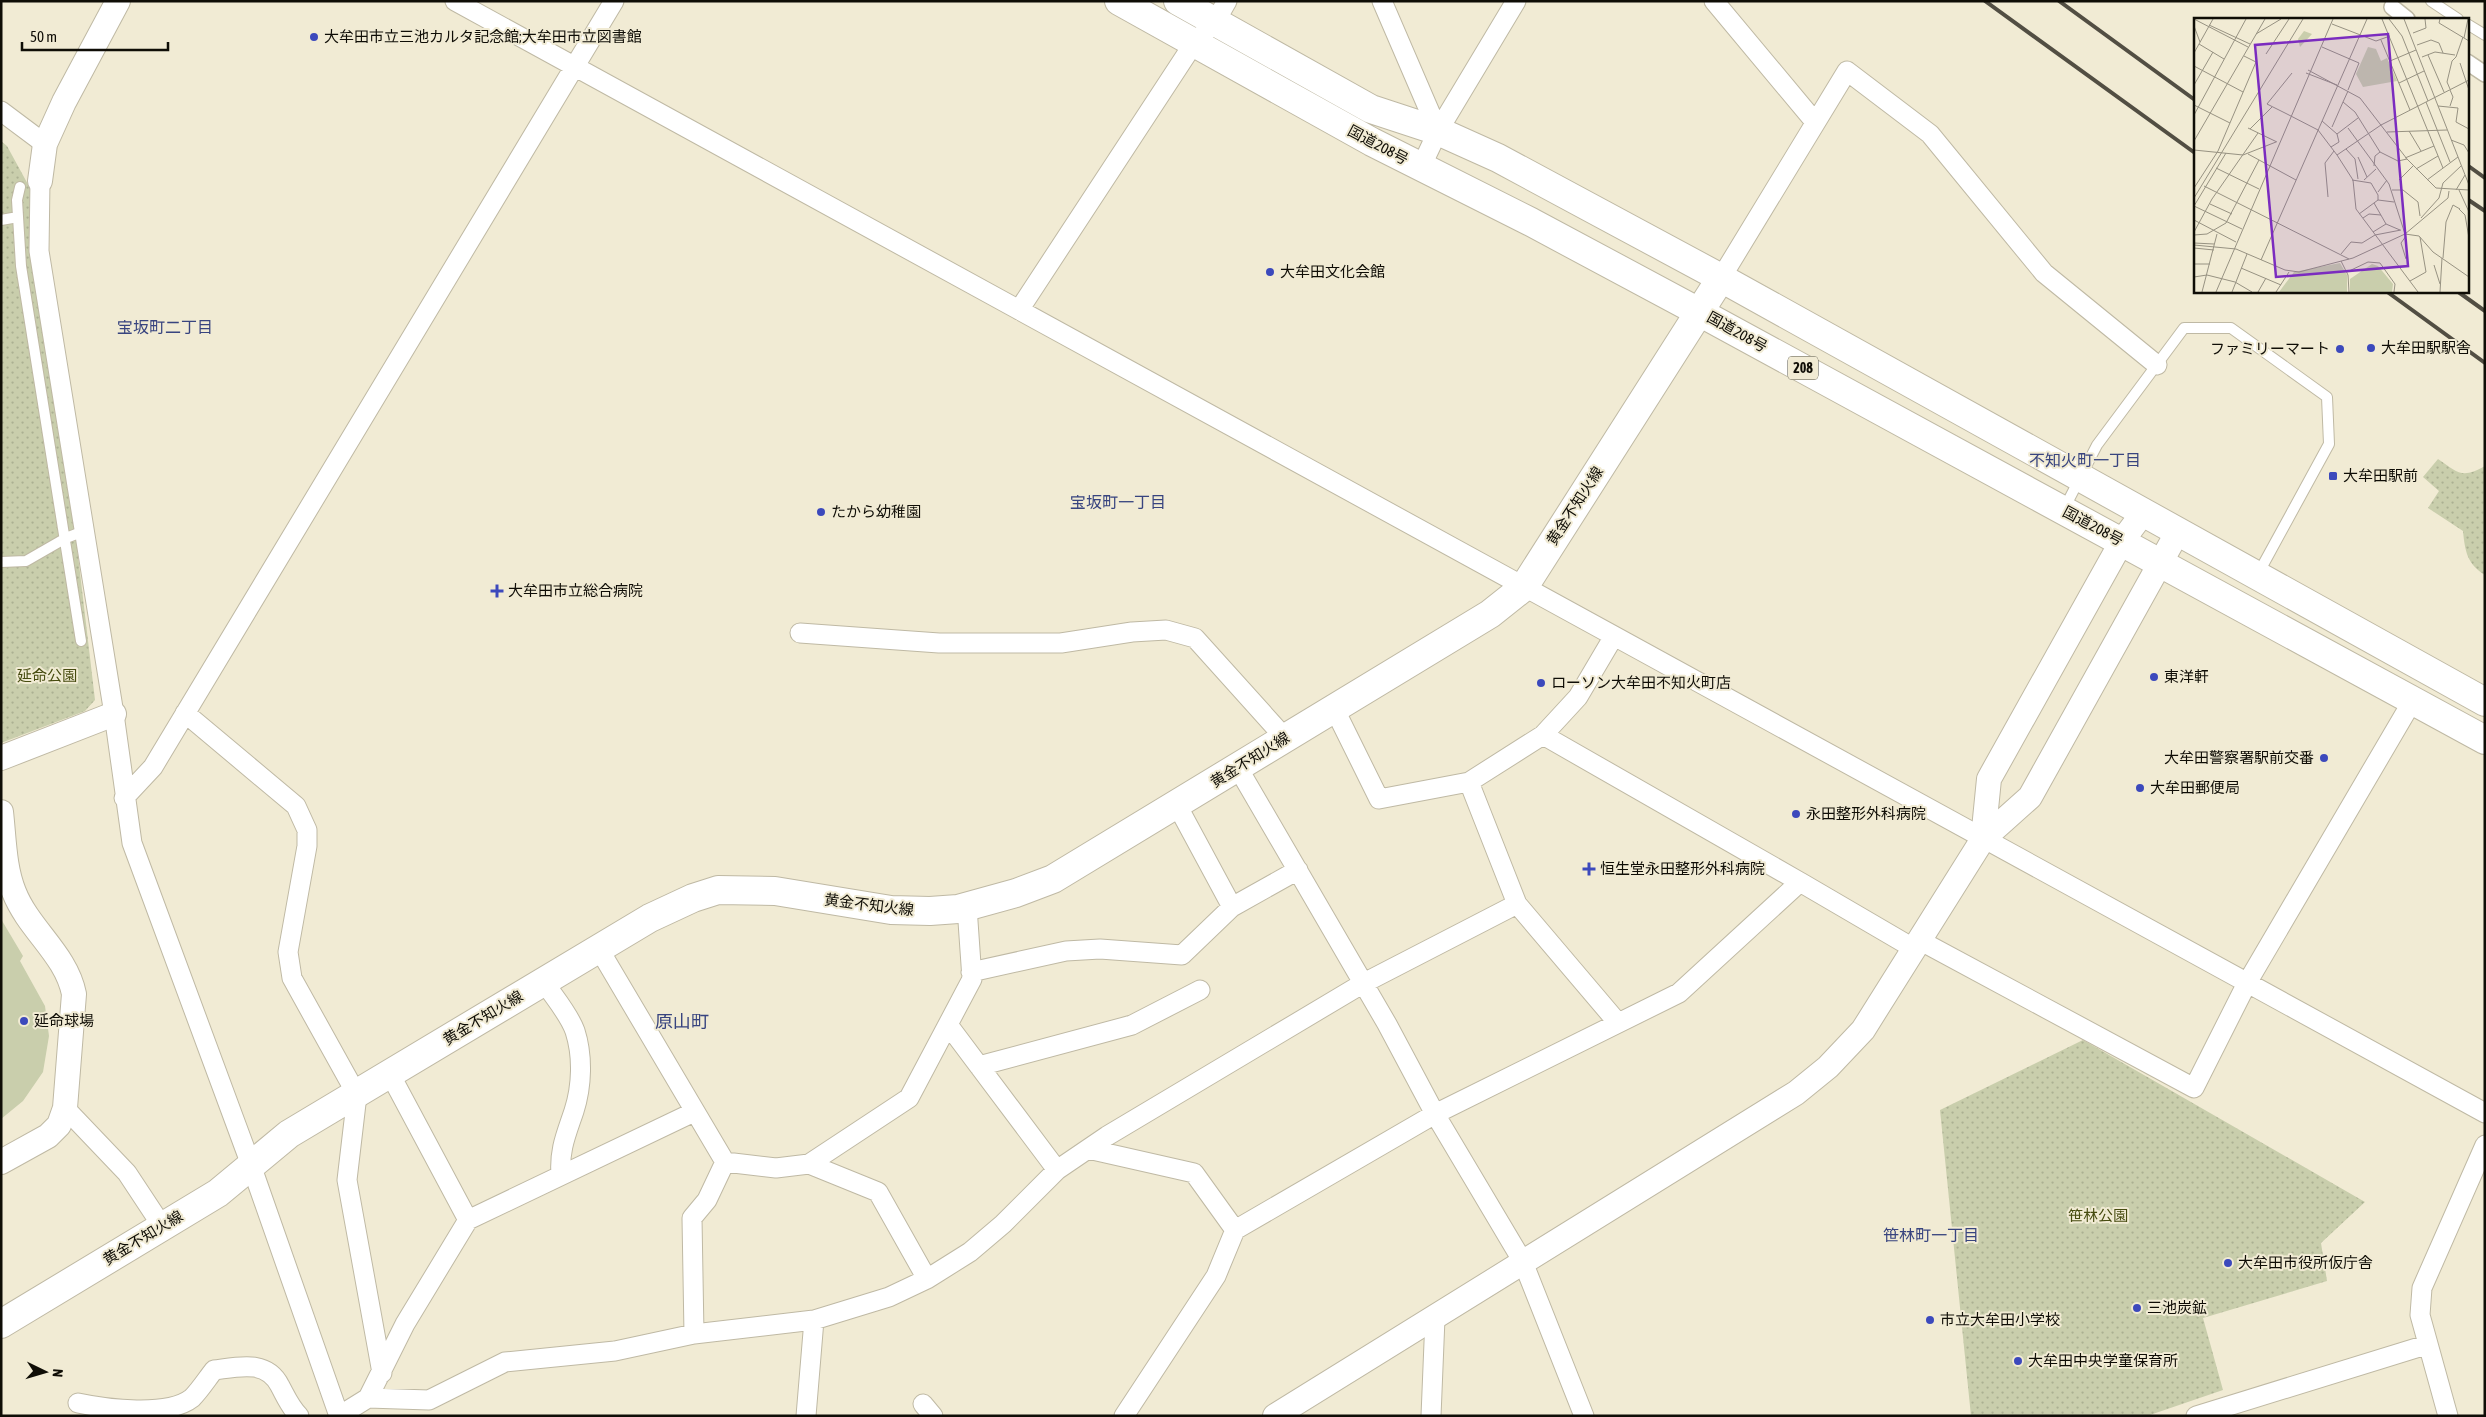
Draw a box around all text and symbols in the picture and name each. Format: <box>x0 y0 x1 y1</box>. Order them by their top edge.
inset map <box>2194 18 2468 292</box>
scale bar <box>22 20 169 52</box>
text: 50 m <box>30 28 57 45</box>
place label: 大牟田市立三池カルタ記念館;大牟田市立図書館 <box>324 28 642 45</box>
marker: 大牟田市立三池カルタ記念館;大牟田市立図書館 <box>308 31 320 43</box>
street label: 国道208号 <box>1345 122 1411 168</box>
place label: 大牟田文化会館 <box>1280 263 1385 280</box>
marker: 大牟田文化会館 <box>1264 266 1276 278</box>
street label: 国道208号 <box>1704 308 1770 355</box>
district label: 宝坂町二丁目 <box>117 318 213 336</box>
place label: 大牟田駅駅舎 <box>2381 339 2471 356</box>
place label: ファミリーマート <box>2210 340 2330 357</box>
marker: 大牟田駅駅舎 <box>2365 342 2377 354</box>
marker: ファミリーマート <box>2334 343 2346 355</box>
road number: 208 <box>1788 356 1818 379</box>
district label: 不知火町一丁目 <box>2029 451 2141 469</box>
street label: 黄金不知火線 <box>1543 463 1606 548</box>
place label: 大牟田駅前 <box>2343 467 2418 484</box>
marker: 大牟田駅前 <box>2327 470 2339 482</box>
district label: 宝坂町一丁目 <box>1070 493 1166 511</box>
place label: たから幼稚園 <box>831 503 921 520</box>
street label: 国道208号 <box>2060 503 2126 549</box>
marker: たから幼稚園 <box>815 506 827 518</box>
place label: 大牟田市立総合病院 <box>508 582 643 599</box>
marker: 大牟田市立総合病院 <box>490 584 504 598</box>
park label: 延命公園 <box>17 667 77 684</box>
place label: 東洋軒 <box>2164 668 2209 685</box>
marker: 東洋軒 <box>2148 671 2160 683</box>
place label: ローソン大牟田不知火町店 <box>1551 674 1731 691</box>
marker: ローソン大牟田不知火町店 <box>1535 677 1547 689</box>
street label: 黄金不知火線 <box>1207 729 1292 791</box>
place label: 大牟田警察署駅前交番 <box>2164 749 2314 766</box>
marker: 大牟田警察署駅前交番 <box>2318 752 2330 764</box>
place label: 大牟田郵便局 <box>2150 779 2240 796</box>
marker: 大牟田郵便局 <box>2134 782 2146 794</box>
place label: 永田整形外科病院 <box>1806 805 1926 822</box>
marker: 永田整形外科病院 <box>1790 808 1802 820</box>
place label: 恒生堂永田整形外科病院 <box>1600 860 1765 877</box>
marker: 恒生堂永田整形外科病院 <box>1582 862 1596 876</box>
street label: 黄金不知火線 <box>823 891 915 918</box>
street label: 黄金不知火線 <box>440 987 526 1048</box>
district label: 原山町 <box>655 1011 709 1032</box>
place label: 延命球場 <box>34 1012 94 1029</box>
marker: 延命球場 <box>18 1015 30 1027</box>
street label: 黄金不知火線 <box>100 1207 186 1268</box>
park label: 笹林公園 <box>2068 1207 2128 1224</box>
district label: 笹林町一丁目 <box>1883 1226 1979 1244</box>
place label: 大牟田市役所仮庁舎 <box>2238 1254 2373 1271</box>
marker: 大牟田市役所仮庁舎 <box>2222 1257 2234 1269</box>
place label: 三池炭鉱 <box>2147 1299 2207 1316</box>
marker: 三池炭鉱 <box>2131 1302 2143 1314</box>
place label: 市立大牟田小学校 <box>1940 1311 2060 1328</box>
marker: 市立大牟田小学校 <box>1924 1314 1936 1326</box>
north arrow <box>20 1347 70 1397</box>
place label: 大牟田中央学童保育所 <box>2028 1352 2178 1369</box>
marker: 大牟田中央学童保育所 <box>2012 1355 2024 1367</box>
text: N <box>50 1368 66 1378</box>

